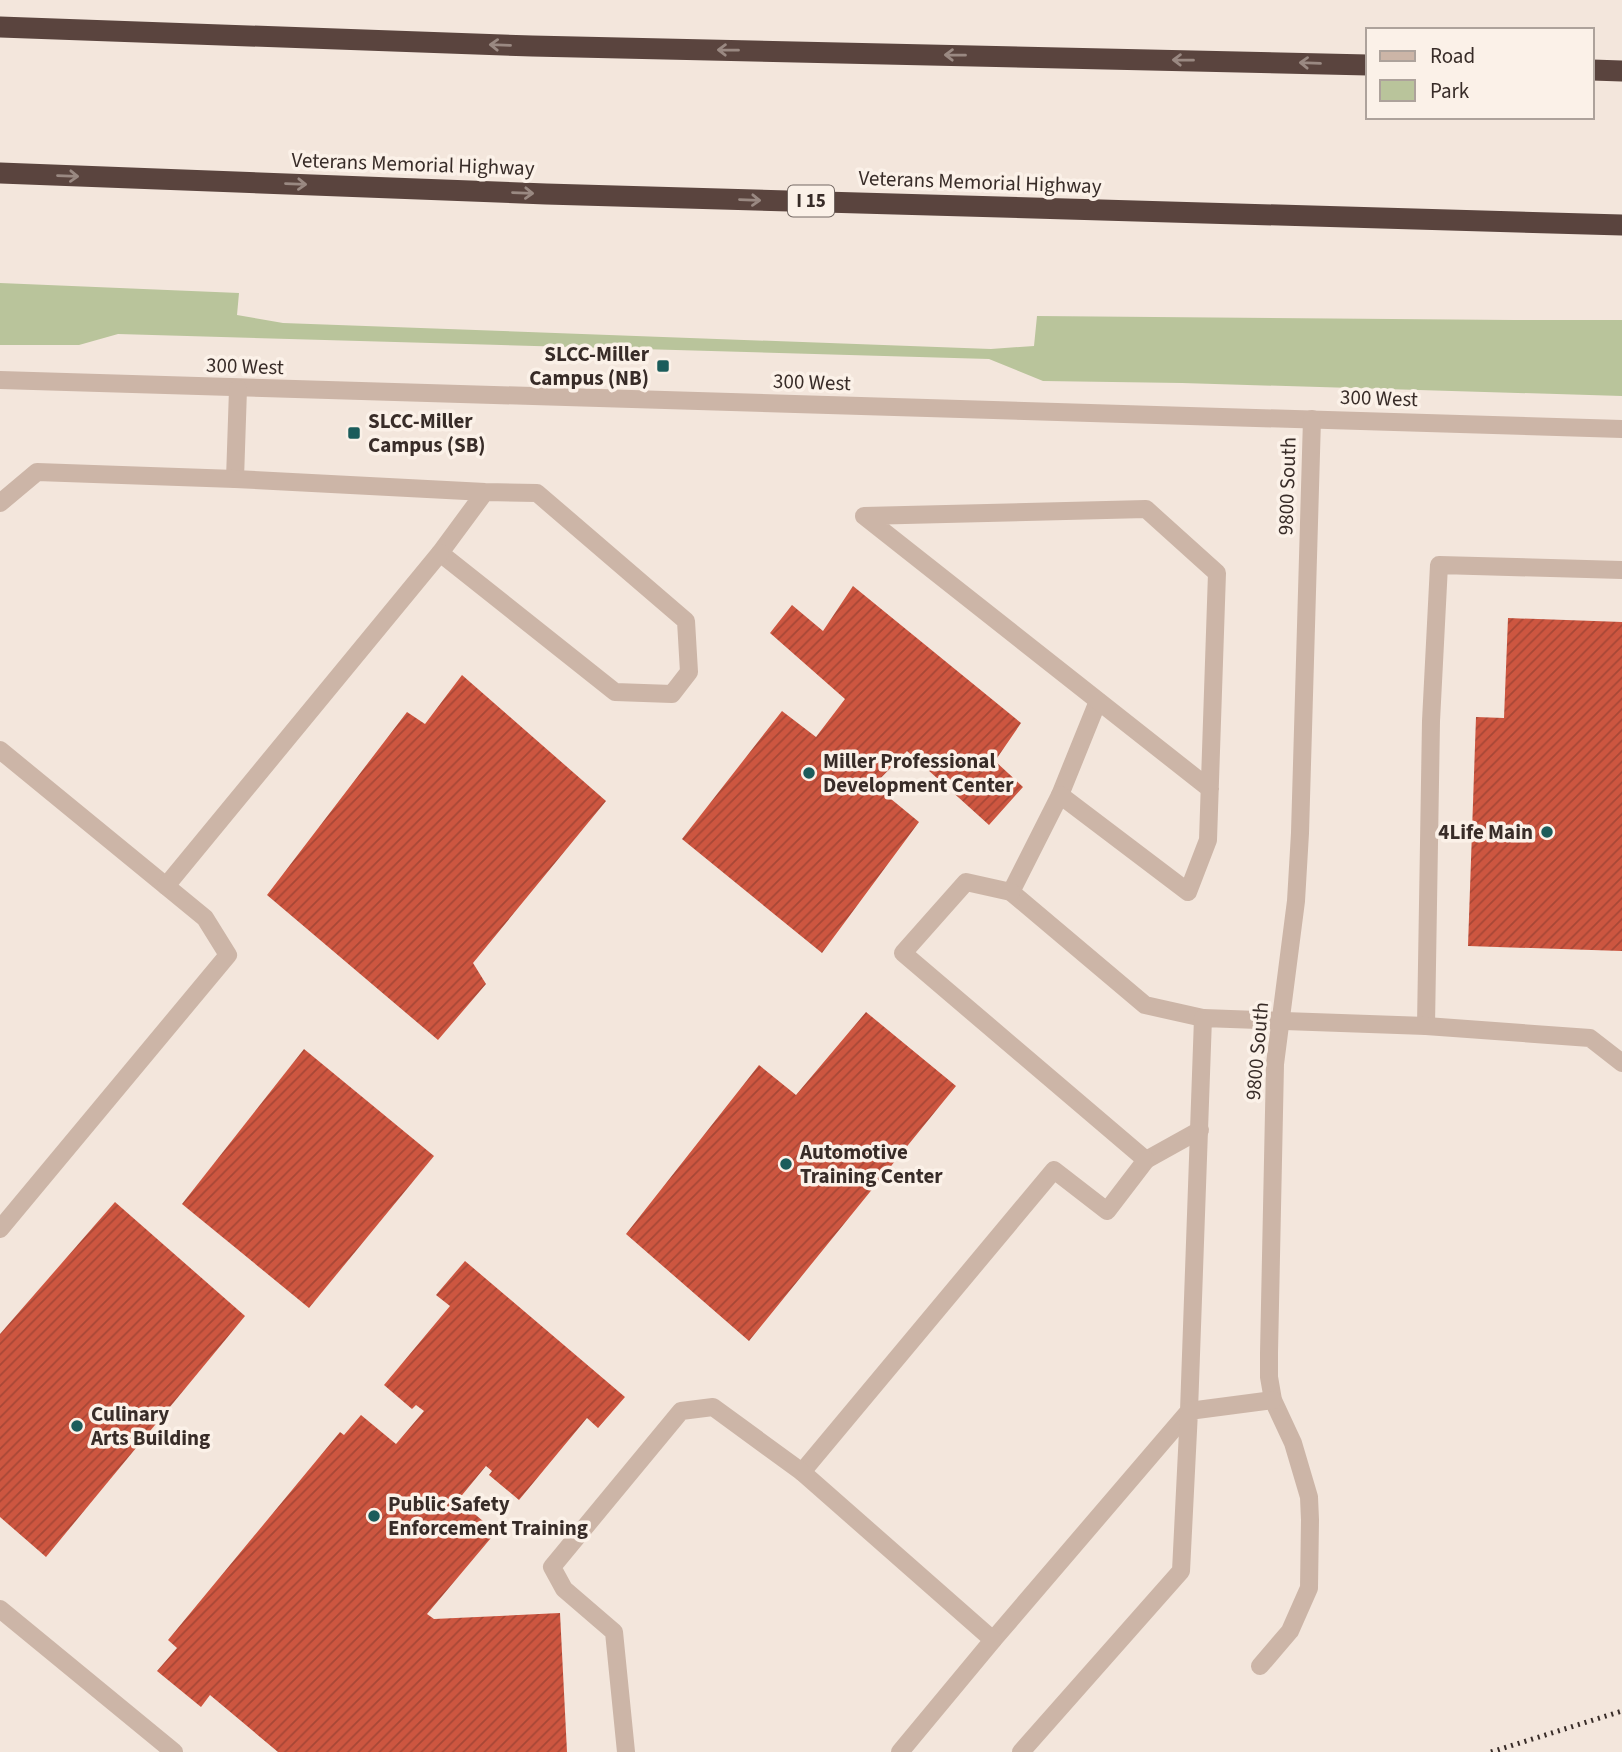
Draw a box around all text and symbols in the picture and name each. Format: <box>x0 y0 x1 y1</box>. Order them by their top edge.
legend <box>1366 28 1594 119</box>
one-way arrow <box>489 38 512 51</box>
text: Road <box>1430 41 1475 71</box>
one-way arrow <box>717 43 740 57</box>
one-way arrow <box>944 48 967 62</box>
one-way arrow <box>1171 53 1194 66</box>
one-way arrow <box>1298 56 1321 69</box>
text: Park <box>1430 76 1470 106</box>
street label: Veterans Memorial Highway <box>291 145 535 183</box>
street label: Veterans Memorial Highway <box>858 163 1102 201</box>
one-way arrow <box>56 169 79 183</box>
one-way arrow <box>284 178 307 191</box>
one-way arrow <box>511 186 534 199</box>
road number: I 15 <box>788 186 834 216</box>
one-way arrow <box>739 193 762 206</box>
place label: SLCC-Miller Campus (NB) <box>529 339 650 393</box>
street label: 300 West <box>206 350 284 382</box>
marker: SLCC-Miller Campus (NB) <box>655 358 671 374</box>
street label: 300 West <box>773 366 851 398</box>
street label: 300 West <box>1340 382 1418 414</box>
place label: SLCC-Miller Campus (SB) <box>368 406 486 460</box>
marker: SLCC-Miller Campus (SB) <box>346 425 362 441</box>
street label: 9800 South <box>1270 436 1304 536</box>
place label: Miller Professional Development Center <box>823 746 1014 800</box>
marker: Miller Professional Development Center <box>801 765 817 781</box>
place label: 4Life Main <box>1438 817 1533 847</box>
marker: 4Life Main <box>1539 824 1555 840</box>
street label: 9800 South <box>1238 1001 1276 1101</box>
place label: Automotive Training Center <box>799 1137 943 1191</box>
marker: Automotive Training Center <box>778 1156 794 1172</box>
place label: Culinary Arts Building <box>90 1399 210 1453</box>
marker: Culinary Arts Building <box>69 1418 85 1434</box>
place label: Public Safety Enforcement Training <box>388 1489 588 1543</box>
marker: Public Safety Enforcement Training <box>366 1508 382 1524</box>

